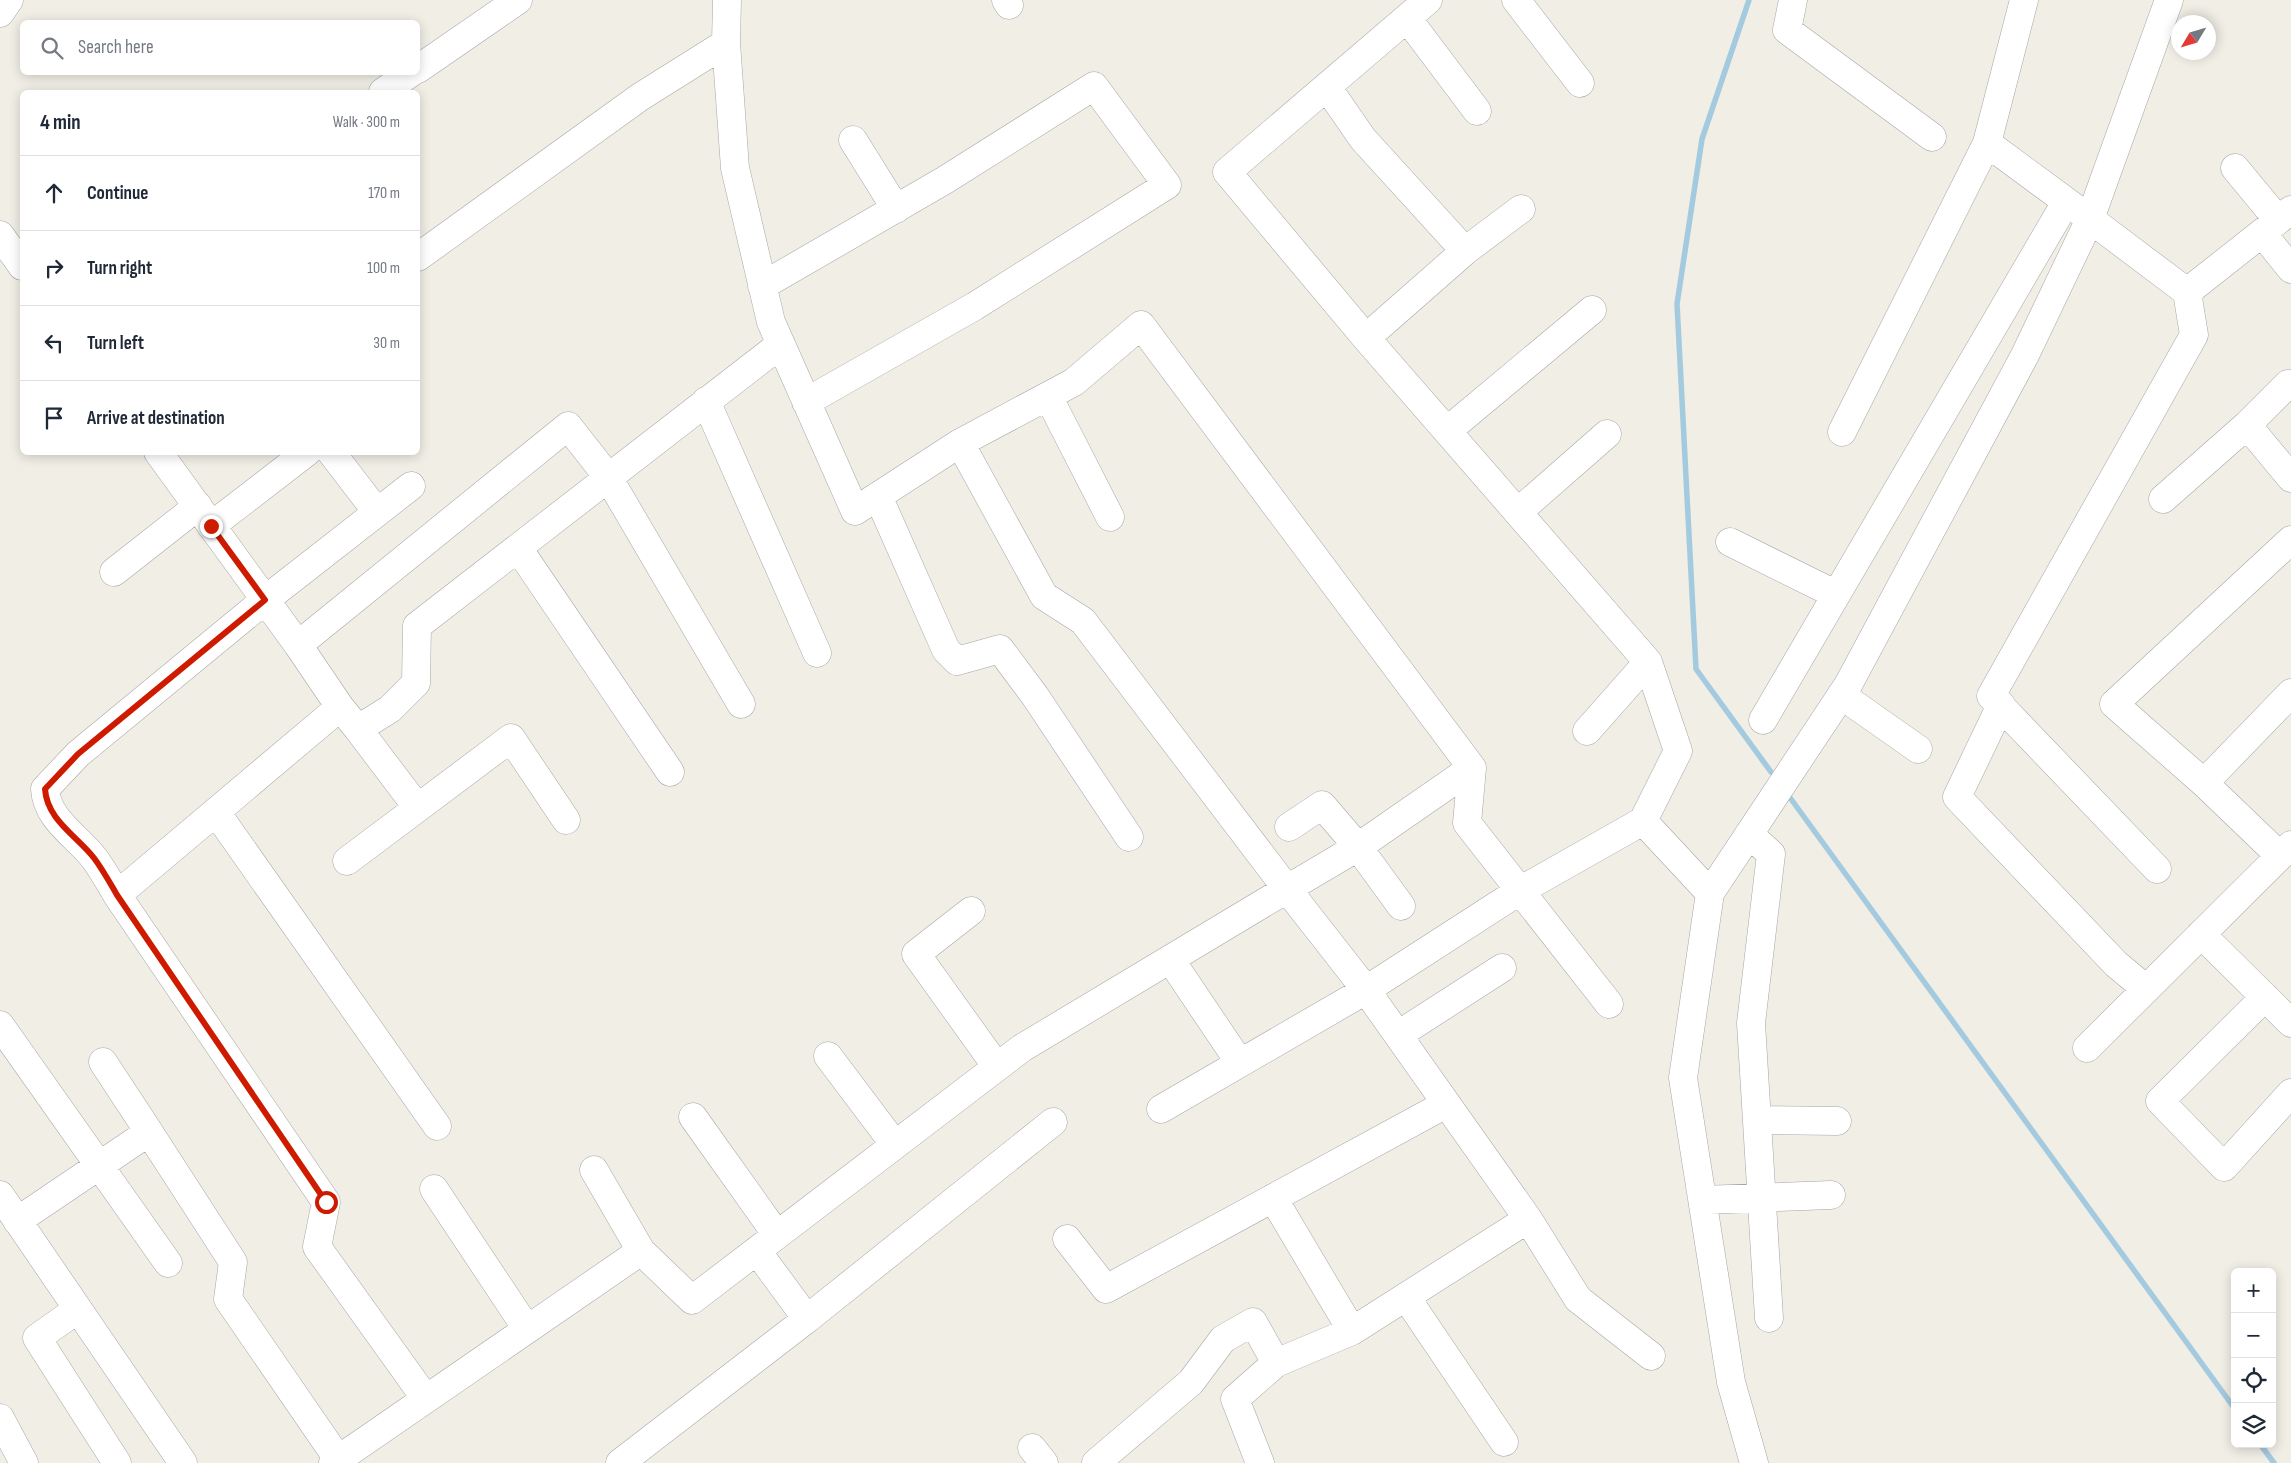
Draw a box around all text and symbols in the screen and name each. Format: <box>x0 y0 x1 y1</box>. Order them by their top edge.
north arrow <box>2171 15 2216 60</box>
search box <box>20 20 420 75</box>
icon: search <box>38 34 66 62</box>
text: Search here <box>78 36 154 59</box>
text: 4 min <box>40 110 81 135</box>
text: Walk · 300 m <box>333 113 400 132</box>
icon: ahead <box>40 179 68 207</box>
text: Continue <box>87 182 148 205</box>
text: 170 m <box>368 184 400 203</box>
icon: right <box>40 254 68 282</box>
text: Turn right <box>87 257 152 280</box>
text: 100 m <box>367 259 400 278</box>
icon: left <box>40 329 68 357</box>
text: Turn left <box>87 332 144 355</box>
text: 30 m <box>373 334 400 353</box>
icon: arrive <box>40 404 68 432</box>
text: Arrive at destination <box>87 407 225 430</box>
route end <box>200 515 223 538</box>
route start <box>315 1191 338 1214</box>
map controls <box>2231 1268 2276 1448</box>
button: + <box>2231 1268 2276 1313</box>
button: − <box>2231 1313 2276 1358</box>
button: locate <box>2231 1358 2276 1403</box>
button: layers <box>2231 1403 2276 1448</box>

